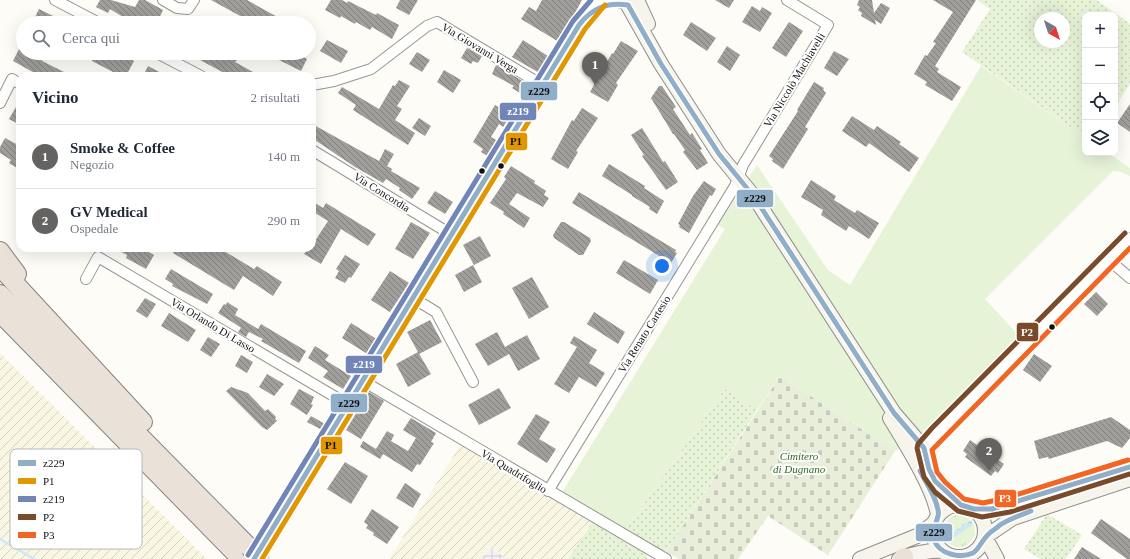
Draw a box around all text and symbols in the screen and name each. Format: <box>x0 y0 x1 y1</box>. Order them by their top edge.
north arrow <box>1034 12 1070 48</box>
map controls <box>1082 12 1118 156</box>
button: + <box>1082 12 1118 48</box>
search box <box>16 16 316 60</box>
street label: Via Giovanni Verga <box>440 20 520 76</box>
icon: search <box>30 27 52 49</box>
text: Cerca qui <box>62 30 120 46</box>
street label: Via Niccolò Machiavelli <box>761 31 827 129</box>
button: − <box>1082 48 1118 84</box>
pin: 1 <box>582 52 608 85</box>
line badge: z229 <box>520 81 558 101</box>
button: locate <box>1082 84 1118 120</box>
text: z229 <box>528 85 550 97</box>
text: Vicino <box>32 88 79 107</box>
text: 2 risultati <box>251 90 300 105</box>
line badge: z219 <box>499 102 537 121</box>
text: z219 <box>507 105 529 117</box>
button: layers <box>1082 120 1118 156</box>
line badge: P1 <box>505 132 528 151</box>
text: P1 <box>510 135 522 147</box>
text: Smoke & Coffee <box>70 140 175 156</box>
text: 1 <box>42 149 48 164</box>
text: 140 m <box>267 149 300 164</box>
text: Negozio <box>70 157 114 172</box>
unlabelled marker <box>496 161 506 171</box>
unlabelled marker <box>477 166 487 176</box>
street label: Via Concordia <box>352 170 412 214</box>
line badge: z229 <box>736 189 774 208</box>
text: z229 <box>744 192 766 204</box>
text: GV Medical <box>70 204 148 220</box>
text: 2 <box>42 213 48 228</box>
text: 290 m <box>267 213 300 228</box>
text: Ospedale <box>70 221 118 236</box>
your location <box>652 256 672 276</box>
street label: Via Renato Cartesio <box>615 293 673 375</box>
street label: Via Orlando Di Lasso <box>169 295 258 355</box>
line badge: P2 <box>1016 322 1039 342</box>
unlabelled marker <box>1047 322 1057 332</box>
text: P2 <box>1021 326 1034 338</box>
line badge: z219 <box>345 355 383 374</box>
text: z219 <box>353 358 375 370</box>
line badge: z229 <box>330 393 368 413</box>
text: z229 <box>338 397 360 409</box>
line badge: P1 <box>320 436 343 455</box>
pin: 2 <box>976 438 1002 471</box>
text: P1 <box>325 439 337 451</box>
street label: Via Quadrifoglio <box>479 447 550 496</box>
legend <box>10 449 142 549</box>
park label: Cimitero di Dugnano <box>773 450 826 475</box>
text: z229 <box>43 457 65 469</box>
text: P1 <box>43 475 55 487</box>
line badge: P3 <box>994 489 1017 508</box>
text: P3 <box>999 492 1012 504</box>
text: z219 <box>43 493 65 505</box>
text: P2 <box>43 511 55 523</box>
line badge: z229 <box>915 523 953 542</box>
text: z229 <box>923 526 945 538</box>
text: P3 <box>43 529 55 541</box>

